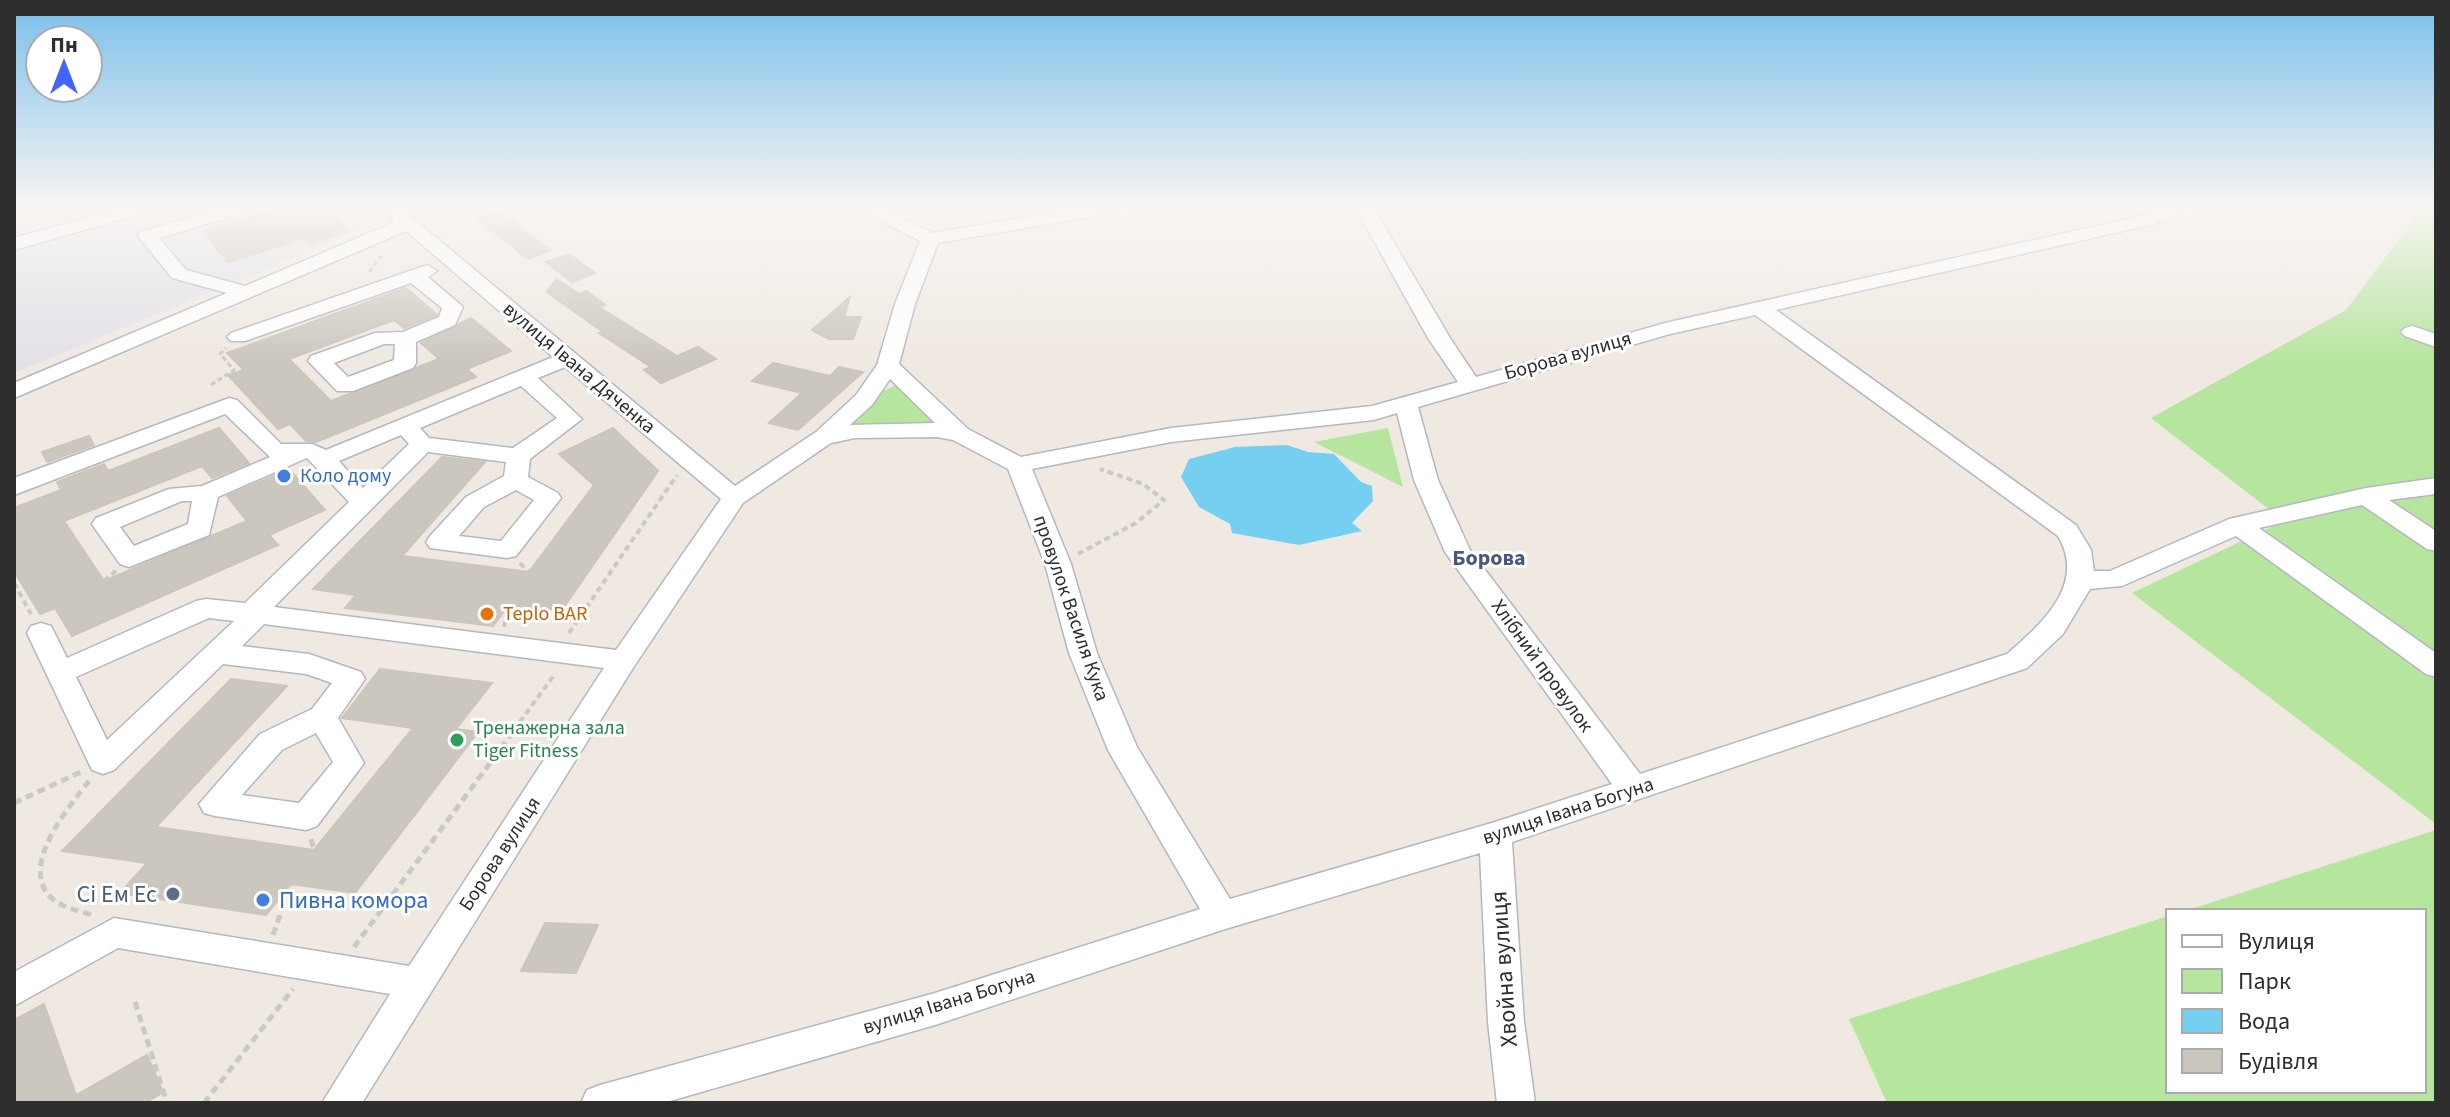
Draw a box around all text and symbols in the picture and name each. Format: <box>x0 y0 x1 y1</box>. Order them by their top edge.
north arrow <box>24 24 104 104</box>
text: Пн <box>50 29 78 61</box>
street label: вулиця Івана Дяченка <box>497 296 661 440</box>
street label: Борова вулиця <box>1501 324 1635 388</box>
place label: Коло дому <box>300 462 392 490</box>
marker: Коло дому <box>275 467 293 485</box>
street label: провулок Василя Кука <box>1026 511 1116 705</box>
district label: Борова <box>1452 542 1526 574</box>
street label: Хлібний провулок <box>1484 594 1600 738</box>
place label: Teplo BAR <box>503 600 587 628</box>
marker: Teplo BAR <box>478 605 496 623</box>
place label: Тренажерна зала Tiger Fitness <box>473 714 625 765</box>
marker: Тренажерна зала Tiger Fitness <box>448 731 466 749</box>
street label: вулиця Івана Богуна <box>1479 770 1657 852</box>
street label: Борова вулиця <box>453 791 547 917</box>
place label: Сі Ем Ес <box>77 877 157 912</box>
place label: Пивна комора <box>279 883 428 918</box>
marker: Сі Ем Ес <box>164 885 182 903</box>
street label: Хвойна вулиця <box>1481 890 1527 1048</box>
marker: Пивна комора <box>254 891 272 909</box>
legend <box>2166 909 2426 1093</box>
text: Вулиця <box>2238 924 2315 959</box>
street label: вулиця Івана Богуна <box>860 963 1038 1041</box>
text: Парк <box>2238 964 2291 999</box>
text: Вода <box>2238 1004 2290 1039</box>
text: Будівля <box>2238 1044 2319 1079</box>

